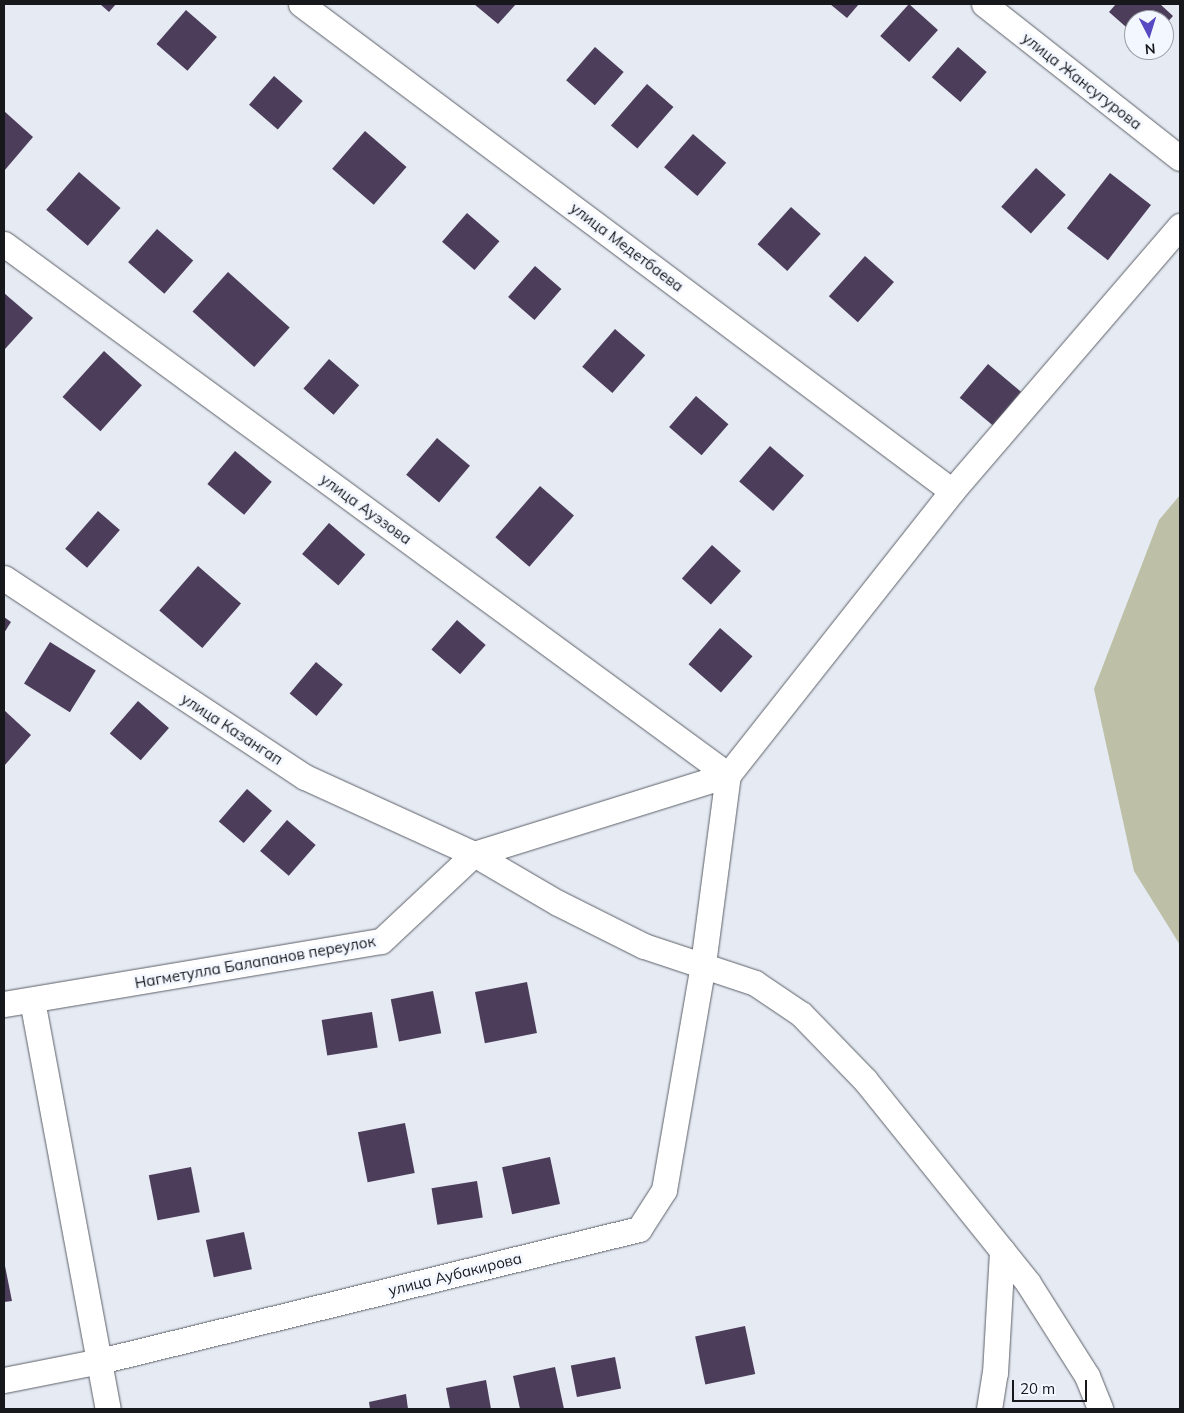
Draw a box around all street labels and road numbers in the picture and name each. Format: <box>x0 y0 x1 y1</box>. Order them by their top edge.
street label: улица Жансугурова <box>1019 29 1145 133</box>
street label: улица Медетбаева <box>567 199 687 295</box>
street label: улица Ауэзова <box>317 470 415 548</box>
street label: улица Казангап <box>178 690 286 768</box>
street label: Нагметулла Балапанов переулок <box>133 932 377 992</box>
street label: улица Аубакирова <box>387 1249 523 1299</box>

